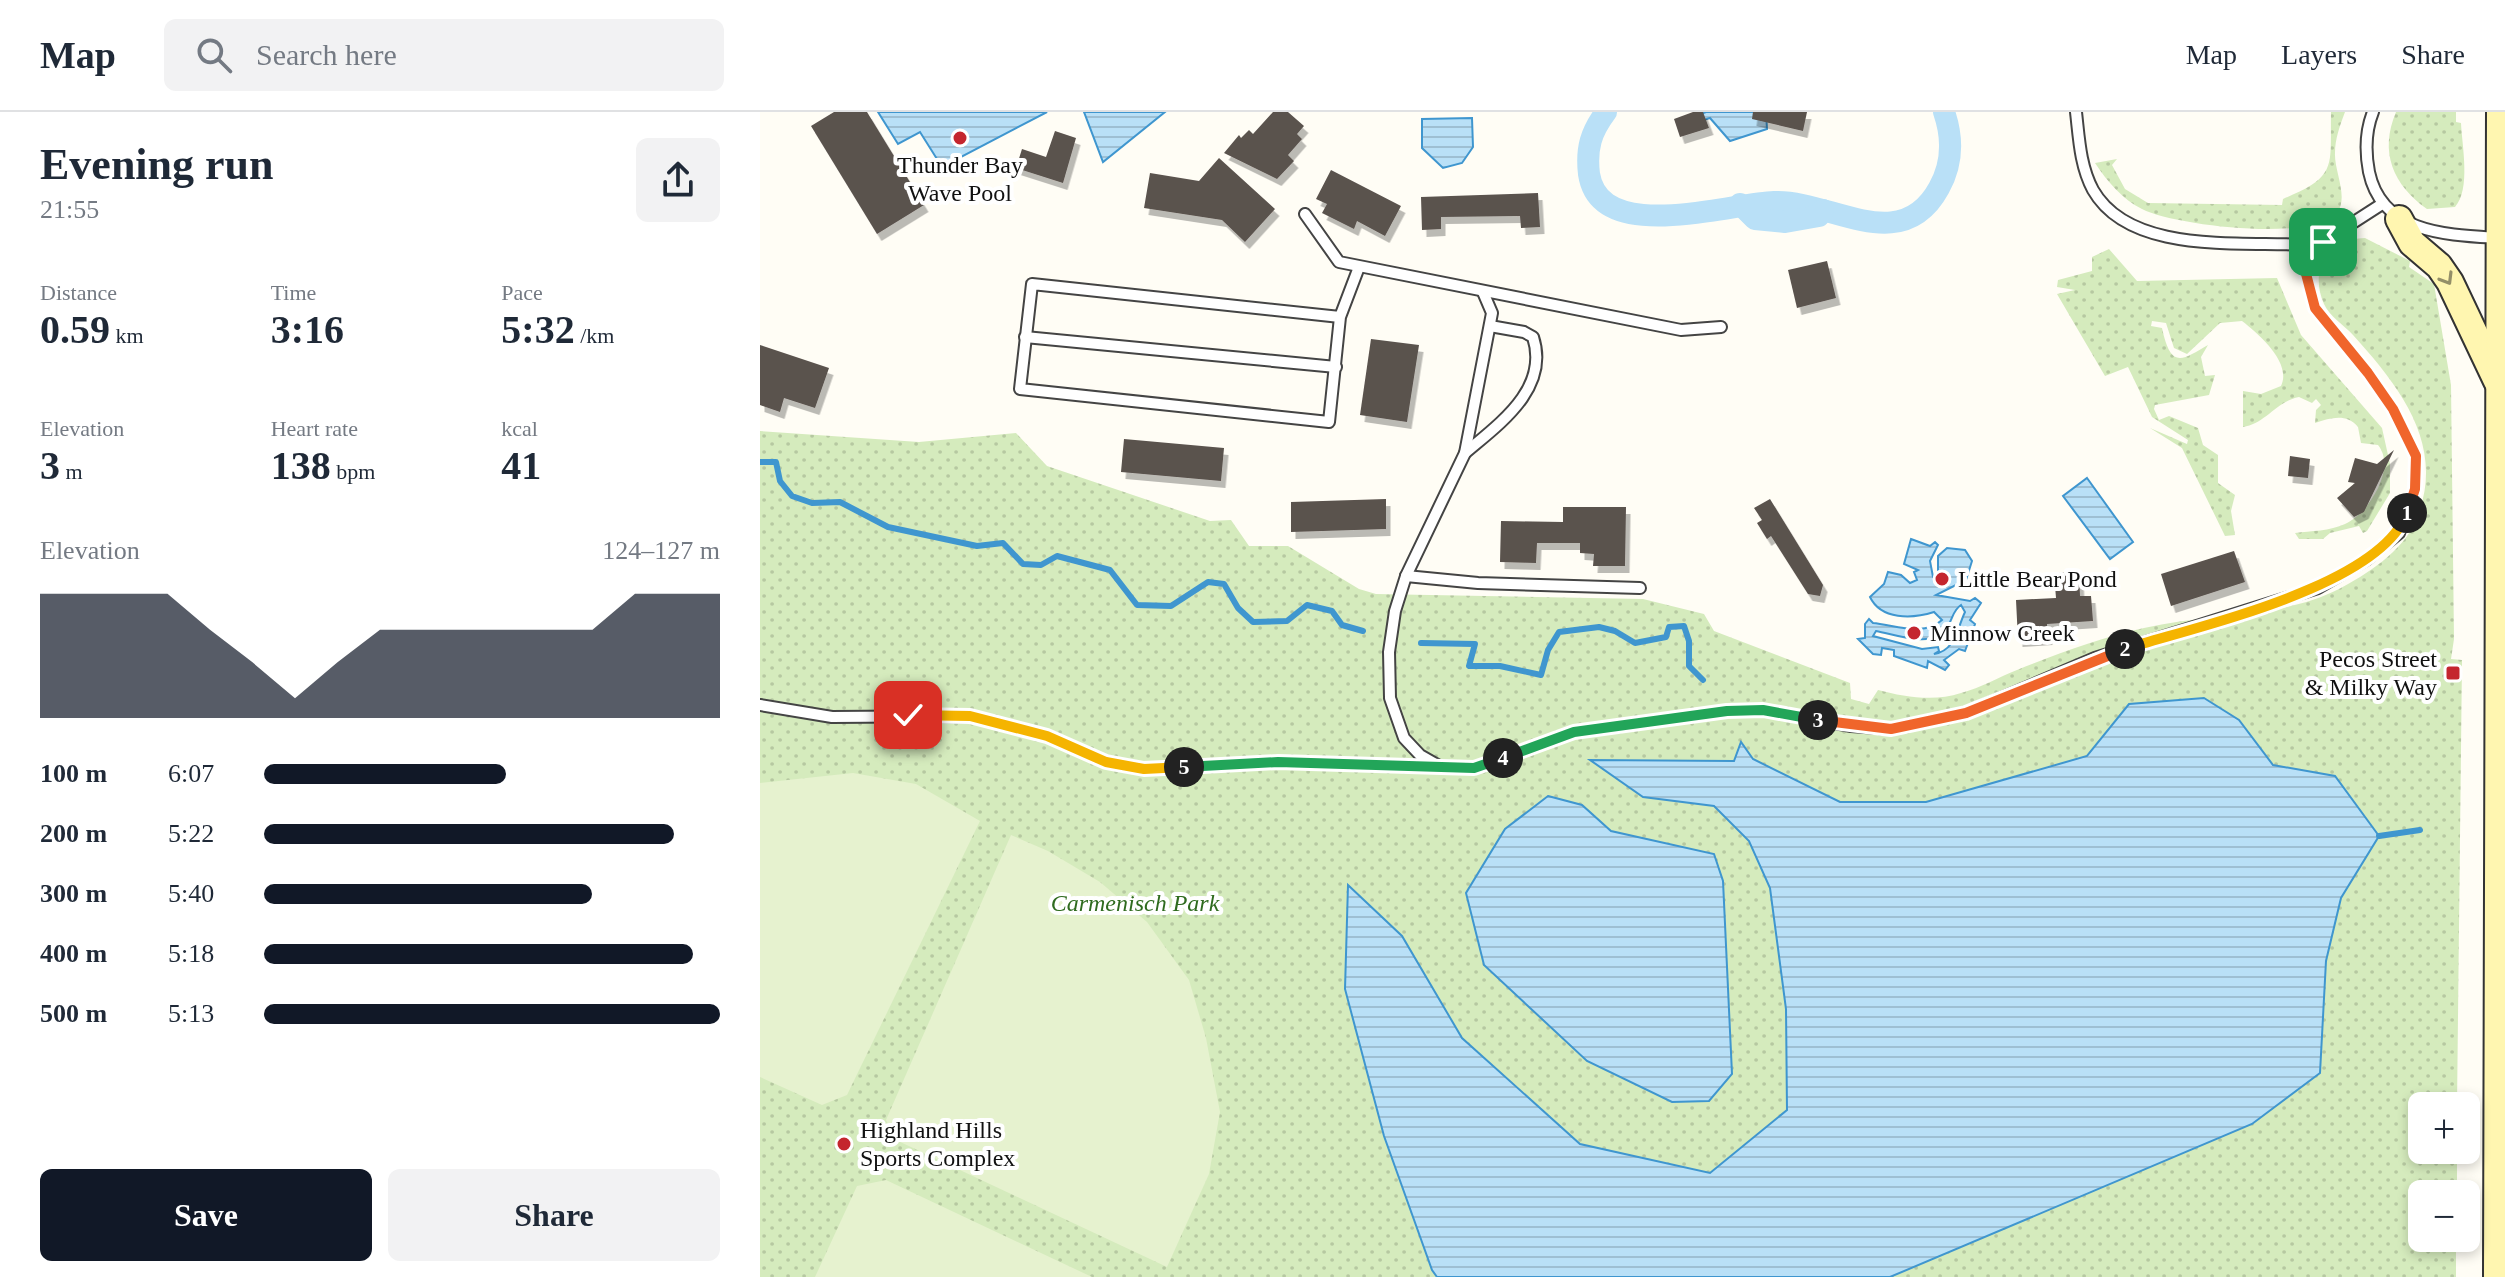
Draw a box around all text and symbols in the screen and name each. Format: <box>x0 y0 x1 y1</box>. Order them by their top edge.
search box <box>164 19 724 91</box>
icon: search <box>192 33 236 77</box>
text: Map <box>40 34 116 76</box>
text: Search here <box>256 38 397 71</box>
text: Map <box>2186 39 2237 70</box>
text: Layers <box>2281 39 2357 70</box>
text: Share <box>2401 39 2465 70</box>
marker: Thunder Bay Wave Pool <box>951 129 969 147</box>
button: share <box>636 138 720 222</box>
text: Evening run <box>40 140 274 189</box>
place label: Thunder Bay Wave Pool <box>897 152 1023 206</box>
text: 21:55 <box>40 195 99 224</box>
pin <box>2289 208 2357 276</box>
icon: arrive <box>2301 220 2345 264</box>
one-way arrow <box>2438 270 2453 285</box>
text: Distance <box>40 280 117 305</box>
text: Time <box>271 280 316 305</box>
text: Pace <box>501 280 543 305</box>
text: 0.59 <box>40 307 110 352</box>
text: 3:16 <box>271 307 344 352</box>
text: 5:32 <box>501 307 575 352</box>
text: km <box>110 323 144 348</box>
text: /km <box>575 323 614 348</box>
text: Elevation <box>40 416 124 441</box>
text: Heart rate <box>271 416 358 441</box>
text: kcal <box>501 416 538 441</box>
text: 3 <box>40 443 60 488</box>
text: 138 <box>271 443 331 488</box>
text: 41 <box>501 443 541 488</box>
text: m <box>60 459 83 484</box>
text: bpm <box>331 459 375 484</box>
pin: 1 <box>2387 493 2427 533</box>
text: 1 <box>2402 500 2413 525</box>
text: Elevation <box>40 536 140 565</box>
text: 124–127 m <box>602 536 720 565</box>
place label: Little Bear Pond <box>1958 566 2117 592</box>
marker: Little Bear Pond <box>1933 570 1951 588</box>
place label: Minnow Creek <box>1930 620 2075 646</box>
marker: Minnow Creek <box>1905 624 1923 642</box>
pin: 2 <box>2105 629 2145 669</box>
text: 2 <box>2120 636 2131 661</box>
place label: Pecos Street & Milky Way <box>2305 646 2437 700</box>
marker: Pecos Street & Milky Way <box>2444 664 2462 682</box>
pin <box>874 681 942 749</box>
icon: check <box>886 693 930 737</box>
pin: 3 <box>1798 700 1838 740</box>
text: 3 <box>1813 707 1824 732</box>
pin: 4 <box>1483 738 1523 778</box>
text: 4 <box>1498 745 1509 770</box>
pin: 5 <box>1164 747 1204 787</box>
text: 5 <box>1179 754 1190 779</box>
text: 100 m <box>40 759 107 788</box>
text: 6:07 <box>168 759 214 788</box>
text: 200 m <box>40 819 107 848</box>
text: 5:22 <box>168 819 214 848</box>
text: 300 m <box>40 879 107 908</box>
text: 5:40 <box>168 879 214 908</box>
park label: Carmenisch Park <box>1051 890 1220 916</box>
text: 400 m <box>40 939 107 968</box>
text: 5:18 <box>168 939 214 968</box>
text: 500 m <box>40 999 107 1028</box>
text: 5:13 <box>168 999 214 1028</box>
map controls <box>2408 1092 2480 1252</box>
button: + <box>2408 1092 2480 1164</box>
place label: Highland Hills Sports Complex <box>860 1117 1015 1171</box>
marker: Highland Hills Sports Complex <box>835 1135 853 1153</box>
button: Save <box>40 1169 372 1261</box>
button: Share <box>388 1169 720 1261</box>
button: − <box>2408 1180 2480 1252</box>

